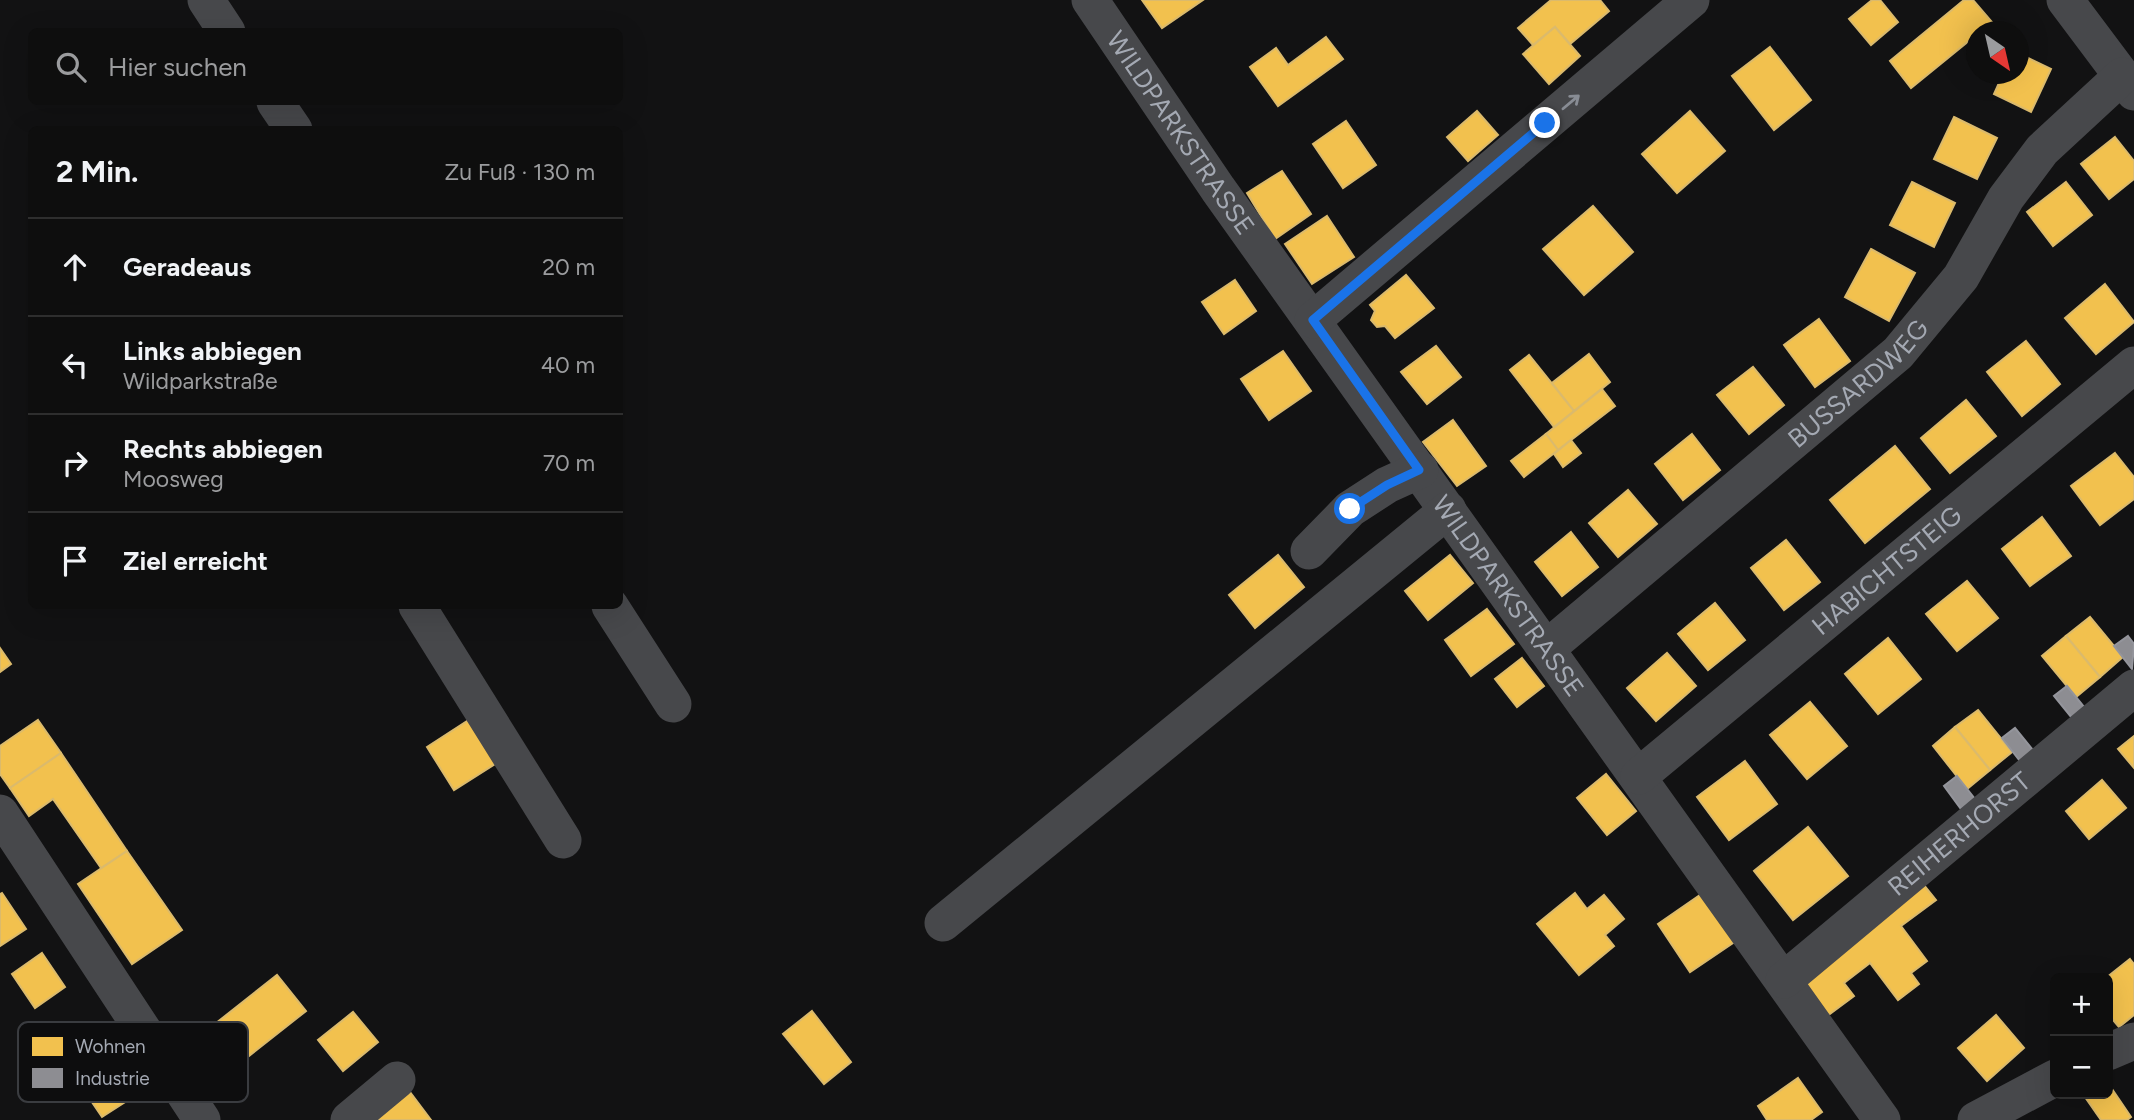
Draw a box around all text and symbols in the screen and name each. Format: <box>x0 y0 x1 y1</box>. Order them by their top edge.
north arrow <box>1966 21 2029 84</box>
street label: WILDPARKSTRASSE <box>1100 25 1262 241</box>
search box <box>28 28 623 105</box>
icon: search <box>52 48 90 86</box>
text: Hier suchen <box>108 51 247 83</box>
one-way arrow <box>1561 94 1579 110</box>
route end <box>1529 107 1560 138</box>
text: 2 Min. <box>56 153 139 190</box>
text: Zu Fuß · 130 m <box>444 158 595 186</box>
icon: ahead <box>56 248 94 286</box>
text: Geradeaus <box>123 251 251 283</box>
text: 20 m <box>542 253 595 281</box>
street label: BUSSARDWEG <box>1781 313 1935 455</box>
text: Links abbiegen <box>123 335 302 367</box>
icon: left <box>56 346 94 384</box>
text: 40 m <box>541 351 595 379</box>
text: Wildparkstraße <box>123 367 278 395</box>
text: Rechts abbiegen <box>123 433 323 465</box>
icon: right <box>56 444 94 482</box>
text: 70 m <box>543 449 595 477</box>
text: Moosweg <box>123 465 224 493</box>
street label: WILDPARKSTRASSE <box>1426 489 1591 703</box>
route start <box>1334 493 1365 524</box>
street label: HABICHTSTEIG <box>1805 499 1968 642</box>
icon: arrive <box>56 542 94 580</box>
text: Ziel erreicht <box>123 545 268 577</box>
street label: REIHERHORST <box>1881 765 2037 903</box>
map controls <box>2050 973 2113 1099</box>
button: + <box>2050 973 2113 1036</box>
legend <box>18 1022 248 1102</box>
text: Wohnen <box>75 1035 146 1058</box>
button: − <box>2050 1036 2113 1099</box>
text: Industrie <box>75 1067 150 1090</box>

